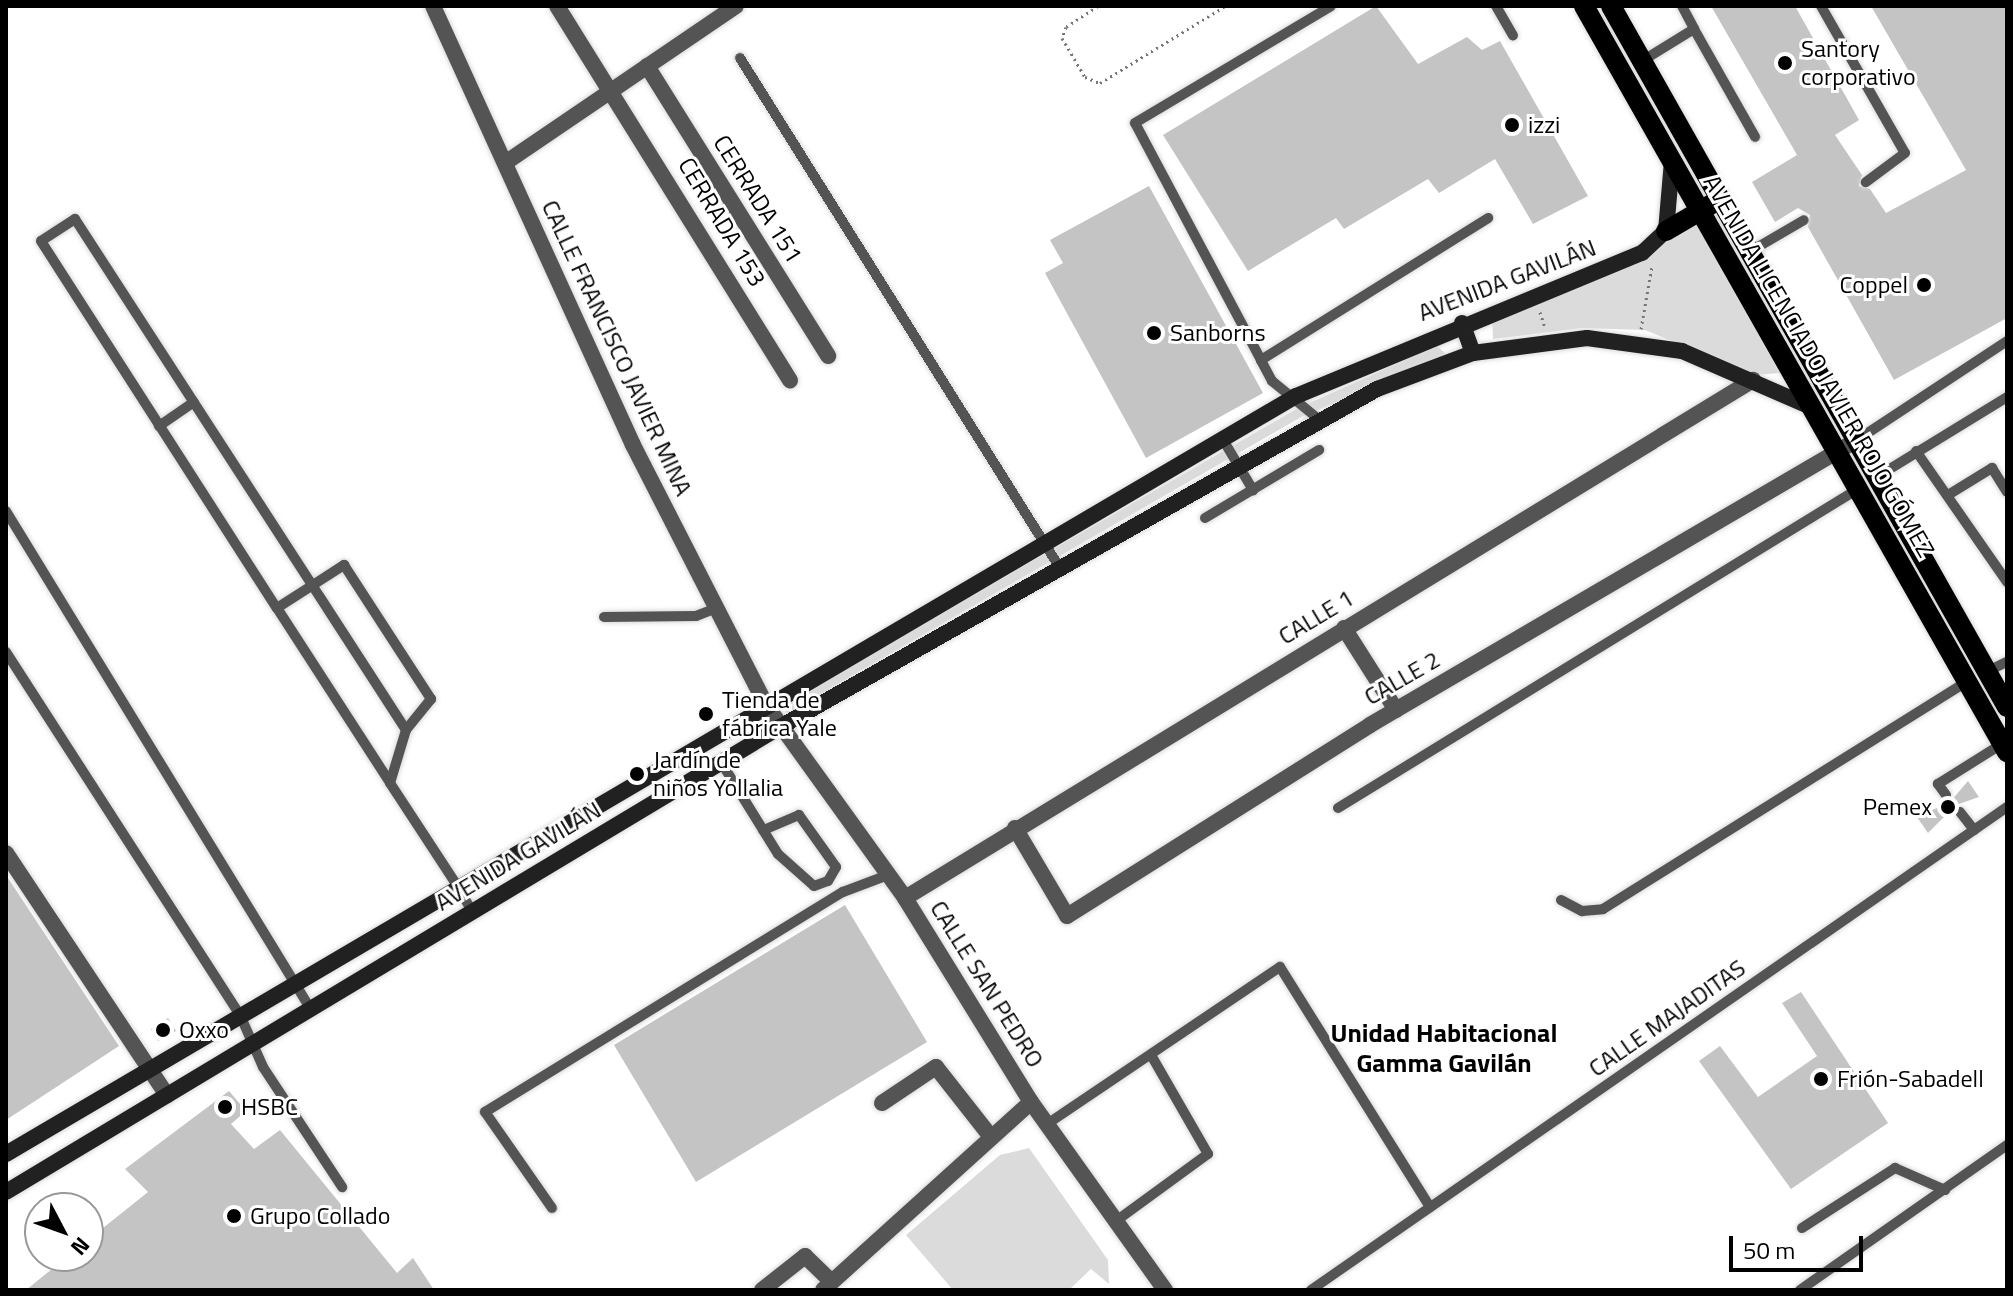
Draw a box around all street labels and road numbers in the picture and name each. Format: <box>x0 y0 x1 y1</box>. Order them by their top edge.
street label: CERRADA 151 <box>707 130 809 268</box>
street label: CERRADA 153 <box>672 152 772 292</box>
street label: AVENIDA LICENCIADO JAVIER ROJO GÓMEZ <box>1697 170 1941 562</box>
street label: CALLE FRANCISCO JAVIER MINA <box>536 196 698 500</box>
street label: AVENIDA GAVILÁN <box>1414 233 1600 327</box>
street label: CALLE 1 <box>1273 583 1359 651</box>
street label: CALLE 2 <box>1359 645 1445 711</box>
street label: AVENIDA GAVILÁN <box>430 795 606 917</box>
street label: CALLE SAN PEDRO <box>924 895 1050 1073</box>
street label: CALLE MAJADITAS <box>1583 953 1751 1083</box>

